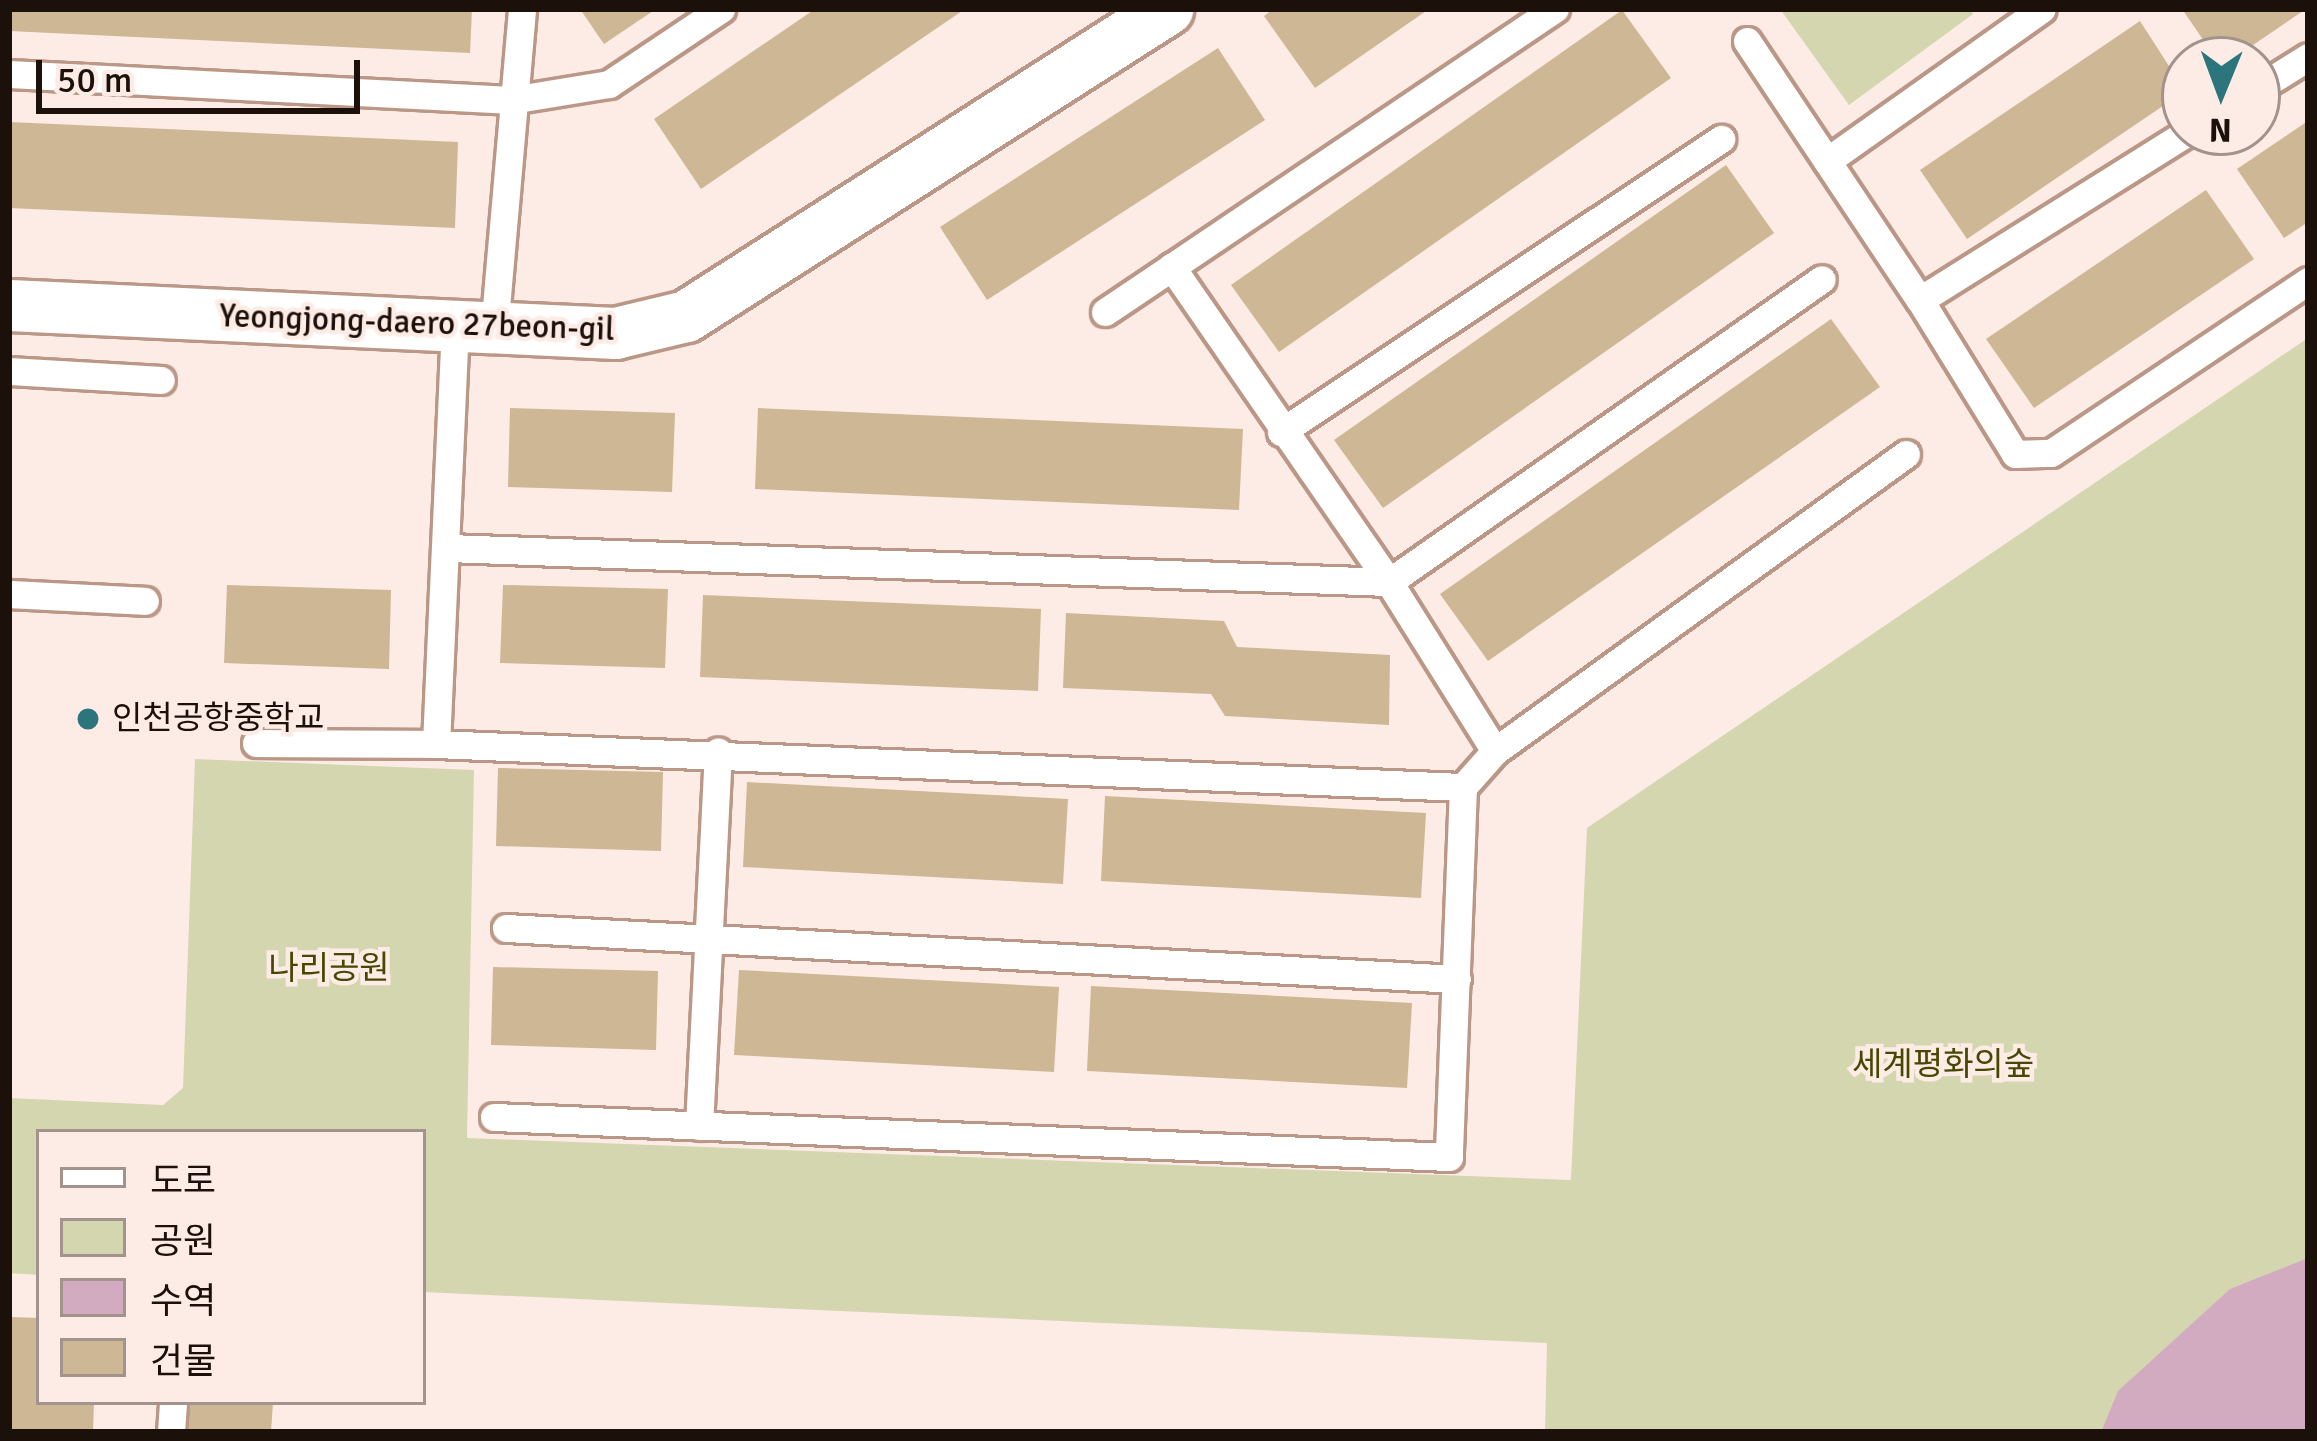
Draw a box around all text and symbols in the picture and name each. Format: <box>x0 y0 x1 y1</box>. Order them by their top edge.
scale bar <box>42 36 366 110</box>
north arrow <box>2161 36 2281 156</box>
text: 50 m <box>57 58 133 103</box>
text: N <box>2209 109 2232 150</box>
street label: Yeongjong-daero 27beon-gil <box>219 296 615 350</box>
place label: 인천공항중학교 <box>112 699 325 739</box>
marker: 인천공항중학교 <box>75 706 101 732</box>
park label: 나리공원 <box>268 949 390 989</box>
park label: 세계평화의숲 <box>1852 1045 2034 1085</box>
legend <box>36 1129 426 1405</box>
text: 도로 <box>150 1159 216 1204</box>
text: 공원 <box>150 1219 216 1264</box>
text: 수역 <box>150 1279 216 1324</box>
text: 건물 <box>150 1339 216 1384</box>

